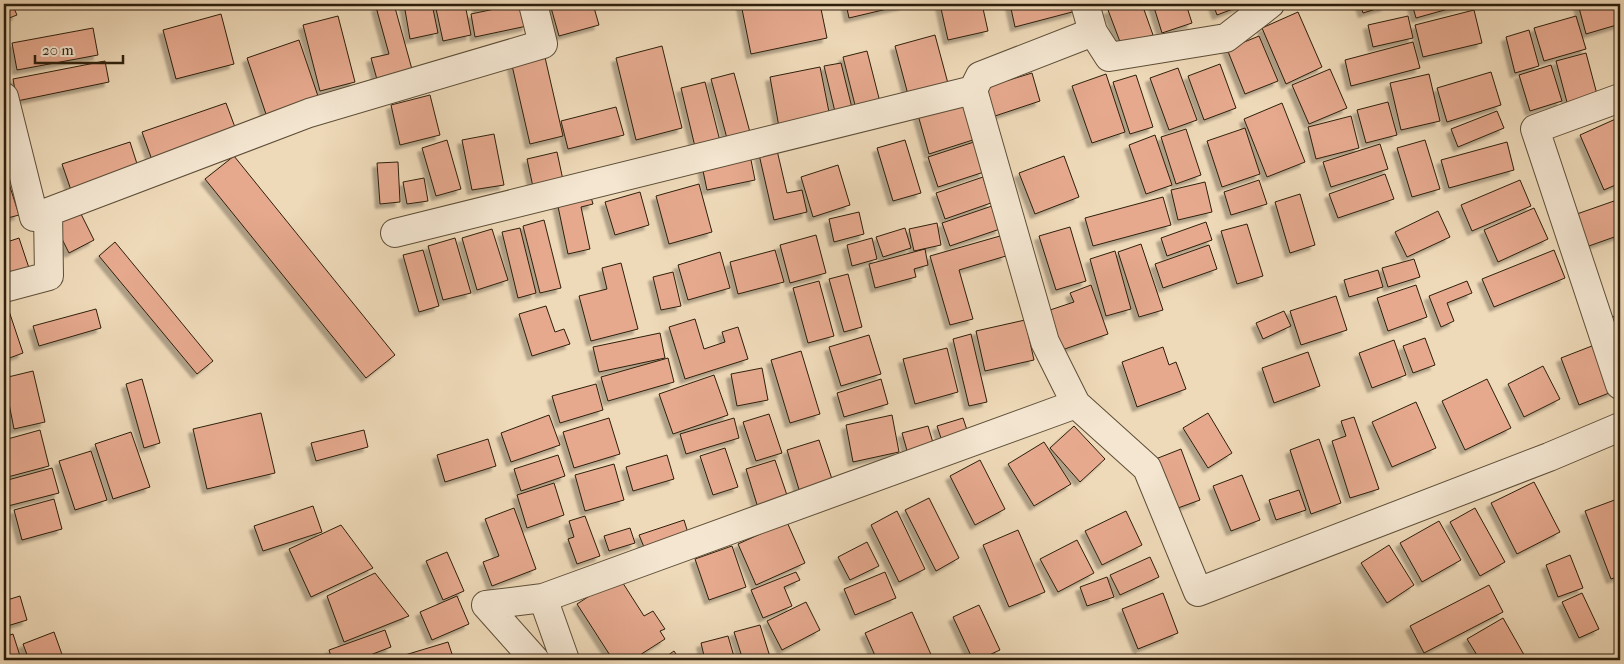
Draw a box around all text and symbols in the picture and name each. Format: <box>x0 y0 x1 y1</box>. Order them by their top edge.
scale bar <box>35 32 122 64</box>
text: 20 m <box>42 41 74 59</box>

